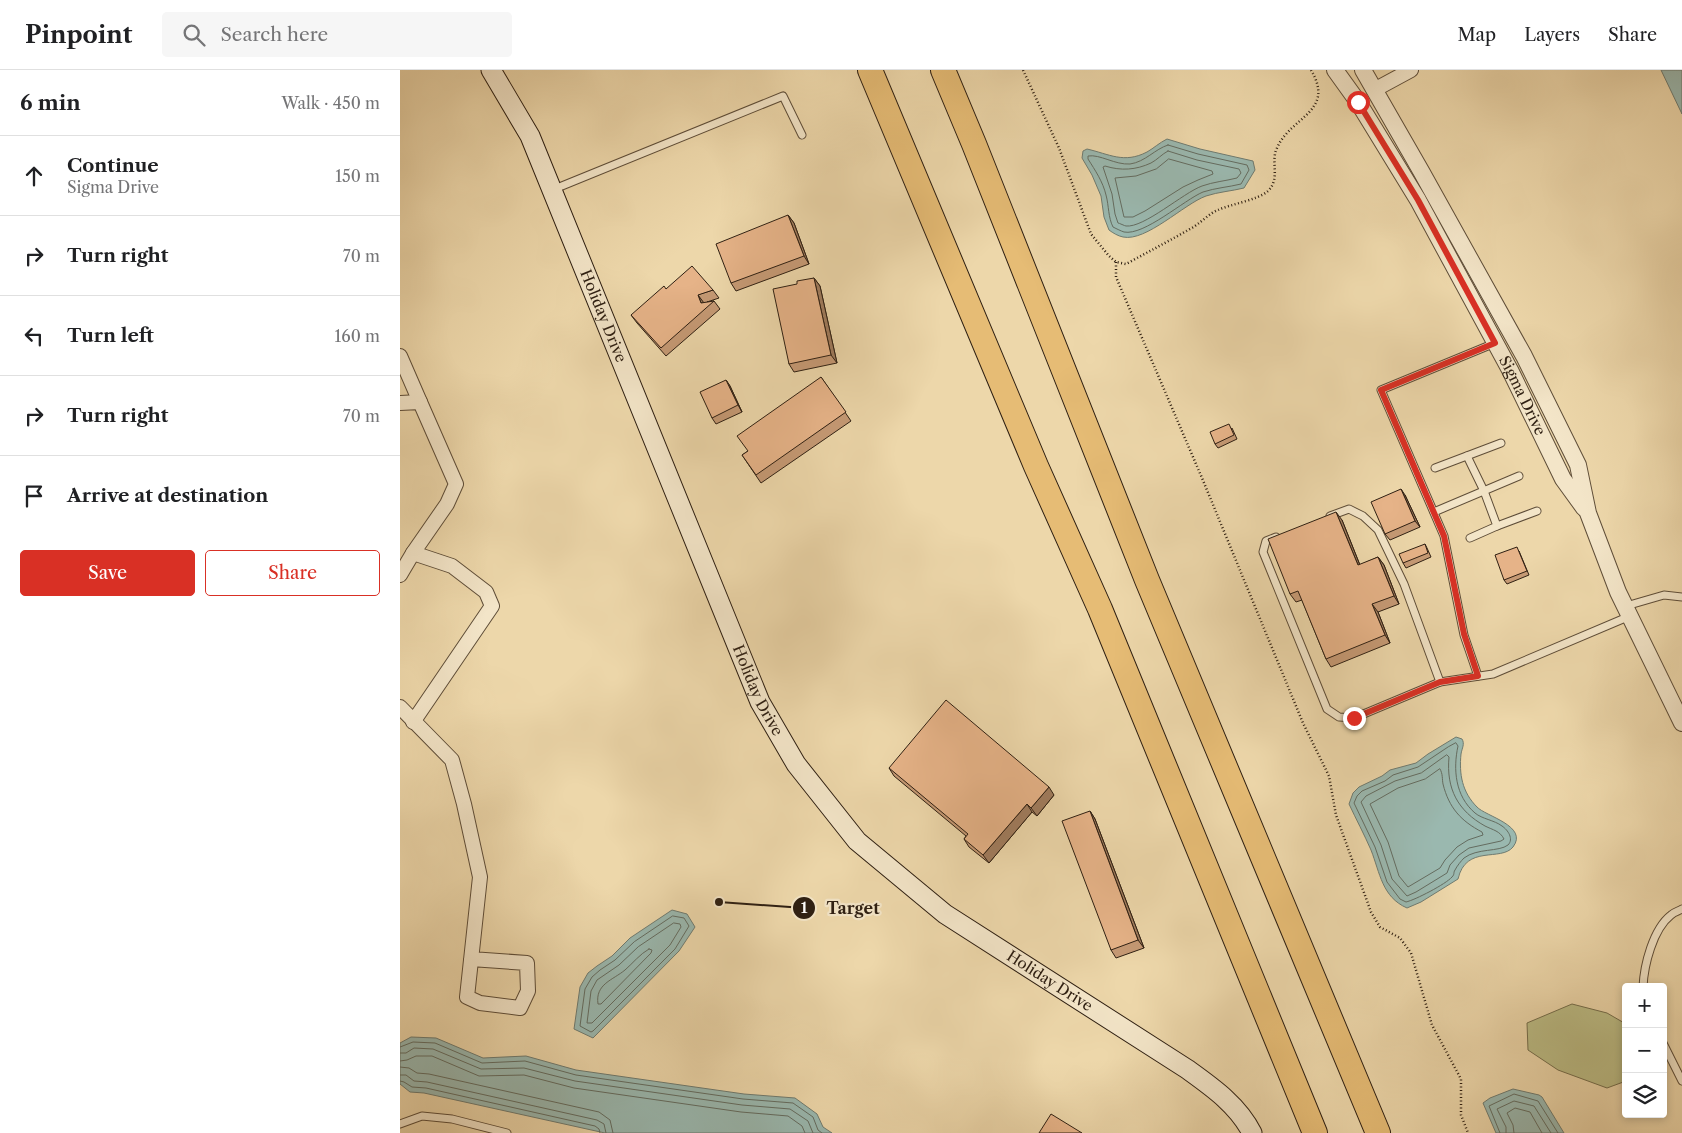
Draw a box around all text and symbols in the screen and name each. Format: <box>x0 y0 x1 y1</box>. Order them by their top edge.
search box <box>162 12 512 57</box>
text: Pinpoint <box>25 20 132 49</box>
icon: search <box>180 21 208 49</box>
text: Search here <box>220 23 328 46</box>
text: Map <box>1458 24 1496 46</box>
text: Layers <box>1524 24 1580 46</box>
text: Share <box>1608 24 1657 46</box>
text: 6 min <box>20 90 81 115</box>
route start <box>1347 91 1370 114</box>
text: Walk · 450 m <box>282 93 380 113</box>
text: Continue <box>67 154 159 177</box>
icon: ahead <box>20 162 48 190</box>
text: 150 m <box>335 166 380 186</box>
text: Sigma Drive <box>67 177 159 197</box>
icon: right <box>20 242 48 270</box>
text: Turn right <box>67 244 168 267</box>
text: 70 m <box>343 246 380 266</box>
street label: Holiday Drive <box>576 267 631 365</box>
icon: left <box>20 322 48 350</box>
text: Turn left <box>67 324 154 347</box>
text: 160 m <box>335 326 380 346</box>
street label: Sigma Drive <box>1495 352 1550 438</box>
icon: right <box>20 402 48 430</box>
text: Turn right <box>67 404 168 427</box>
text: 70 m <box>343 406 380 426</box>
icon: arrive <box>20 482 48 510</box>
text: Arrive at destination <box>67 484 268 507</box>
button: Save <box>20 550 195 596</box>
button: Share <box>205 550 380 596</box>
street label: Holiday Drive <box>729 642 788 739</box>
route end <box>1343 707 1366 730</box>
callout: Target <box>791 893 890 924</box>
text: 1 <box>801 898 808 917</box>
text: Target <box>826 898 880 918</box>
street label: Holiday Drive <box>1003 946 1096 1015</box>
map controls <box>1622 983 1667 1118</box>
button: + <box>1622 983 1667 1028</box>
button: − <box>1622 1028 1667 1073</box>
button: layers <box>1622 1073 1667 1118</box>

